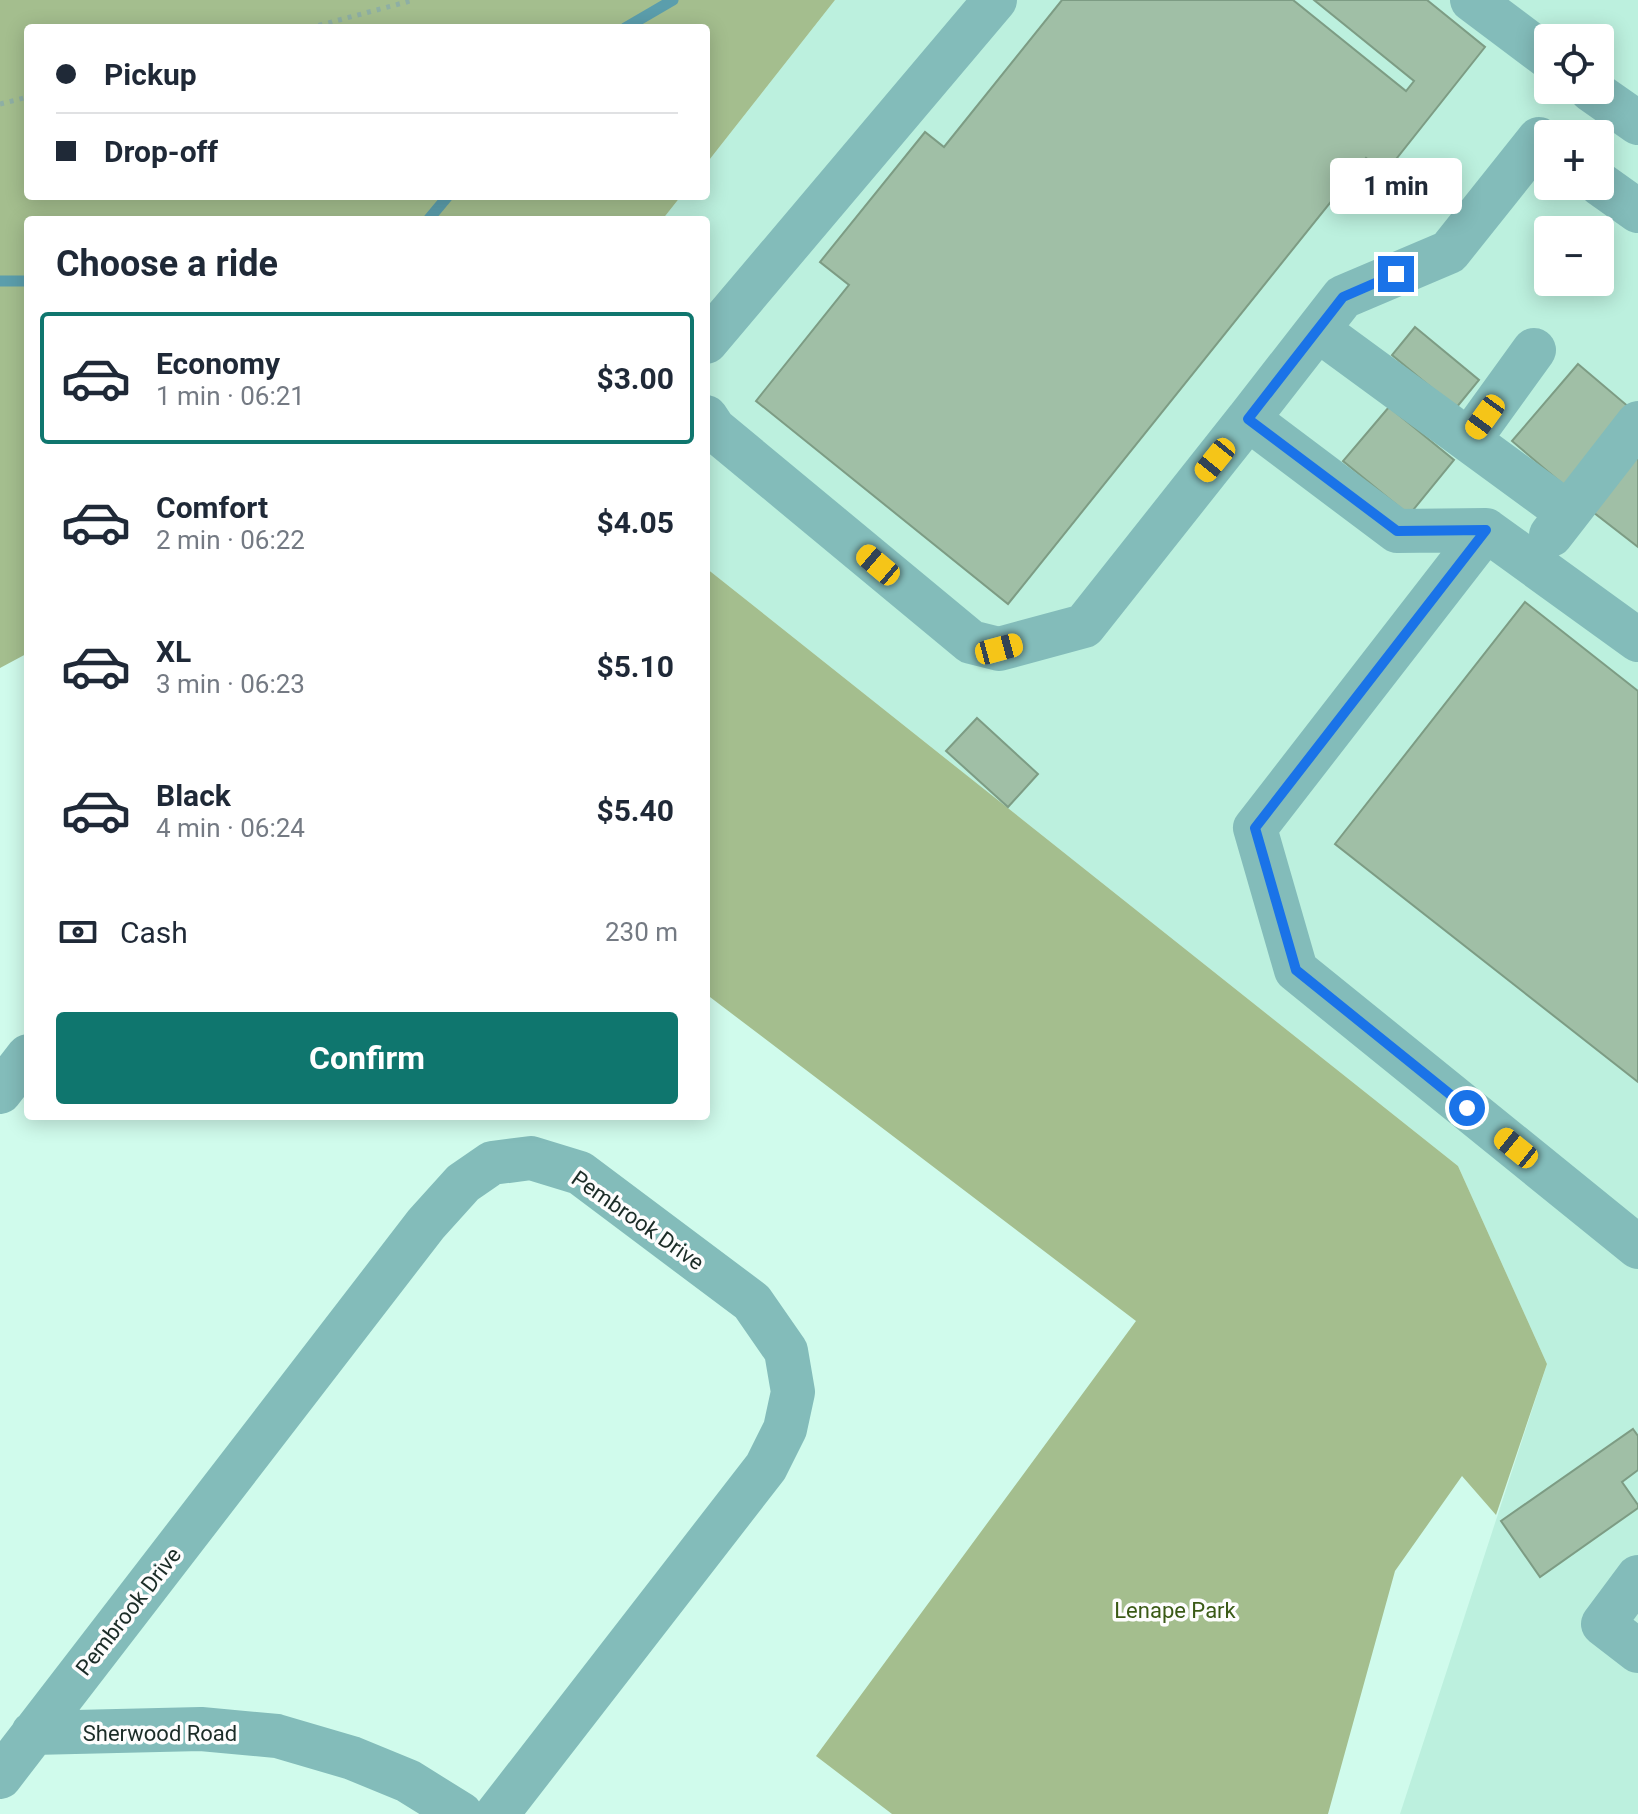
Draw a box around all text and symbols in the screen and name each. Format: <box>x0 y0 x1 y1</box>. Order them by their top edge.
map controls <box>1534 24 1614 296</box>
button: locate <box>1534 24 1614 104</box>
text: Pickup <box>104 57 197 92</box>
button: + <box>1534 120 1614 200</box>
text: Drop-off <box>104 134 218 169</box>
callout: 1 min <box>1330 158 1462 214</box>
text: 1 min <box>1363 171 1429 201</box>
button: − <box>1534 216 1614 296</box>
text: Choose a ride <box>56 243 278 285</box>
route end <box>1378 256 1414 292</box>
icon: car <box>60 342 132 414</box>
text: Economy <box>156 346 280 381</box>
text: $3.00 <box>596 361 674 396</box>
text: 1 min · 06:21 <box>156 381 305 411</box>
car <box>1461 391 1509 443</box>
car <box>1191 434 1239 486</box>
icon: car <box>60 486 132 558</box>
text: Comfort <box>156 490 268 525</box>
text: $4.05 <box>596 505 674 540</box>
text: 2 min · 06:22 <box>156 525 305 555</box>
car <box>852 540 904 590</box>
icon: car <box>60 630 132 702</box>
car <box>973 631 1025 667</box>
text: XL <box>156 634 191 669</box>
text: $5.10 <box>596 649 674 684</box>
text: 3 min · 06:23 <box>156 669 305 699</box>
icon: car <box>60 774 132 846</box>
text: Black <box>156 778 231 813</box>
text: $5.40 <box>596 793 674 828</box>
text: 4 min · 06:24 <box>156 813 305 843</box>
icon: cash <box>56 910 100 954</box>
text: Cash <box>120 915 188 950</box>
text: 230 m <box>605 917 678 947</box>
button: Confirm <box>56 1012 678 1104</box>
route start <box>1449 1090 1485 1126</box>
car <box>1490 1124 1542 1172</box>
street label: Pembrook Drive <box>567 1166 709 1275</box>
street label: Pembrook Drive <box>71 1542 186 1680</box>
park label: Lenape Park <box>1114 1598 1237 1623</box>
street label: Sherwood Road <box>83 1721 237 1746</box>

